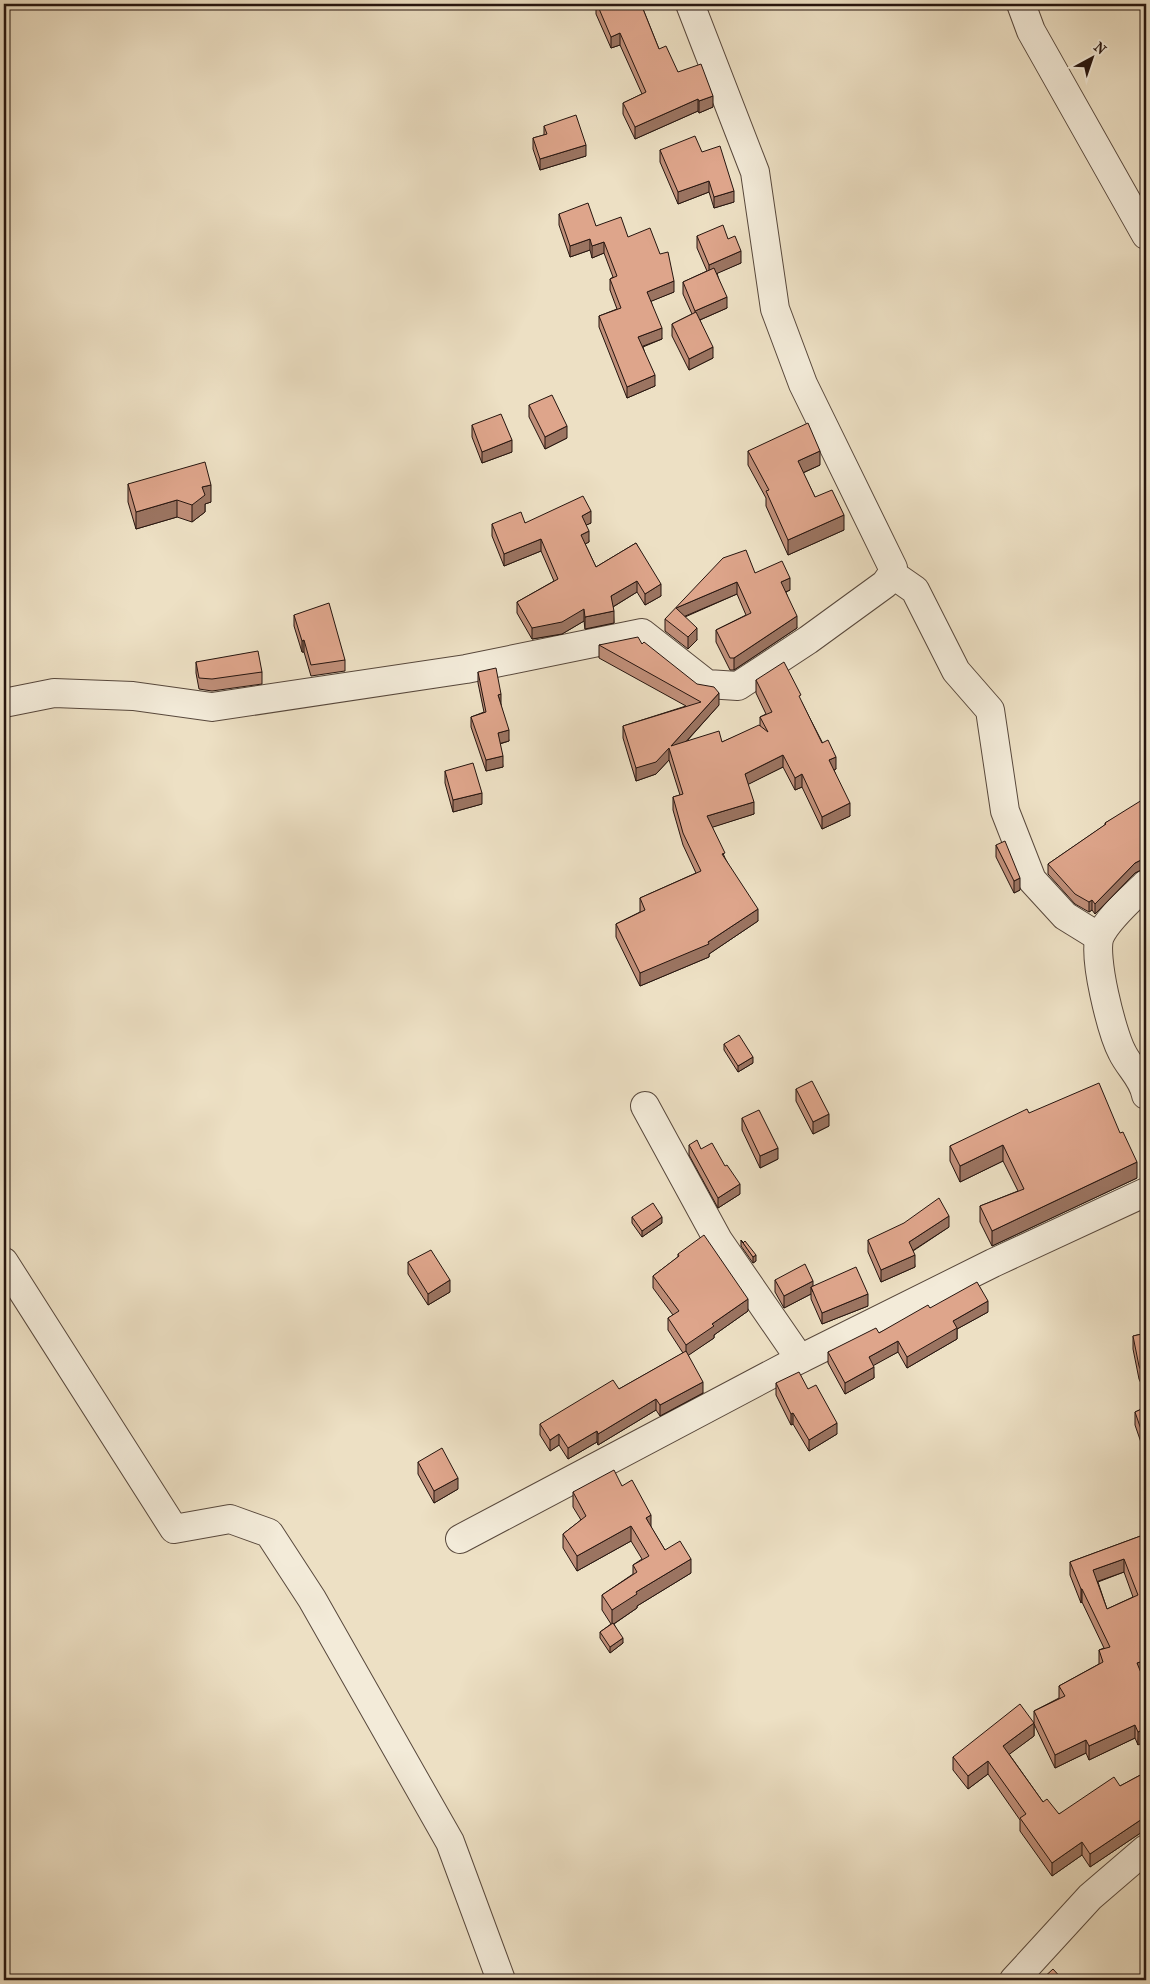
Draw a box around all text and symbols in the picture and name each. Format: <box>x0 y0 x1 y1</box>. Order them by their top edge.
north arrow <box>1068 32 1118 82</box>
text: N <box>1091 38 1110 59</box>

